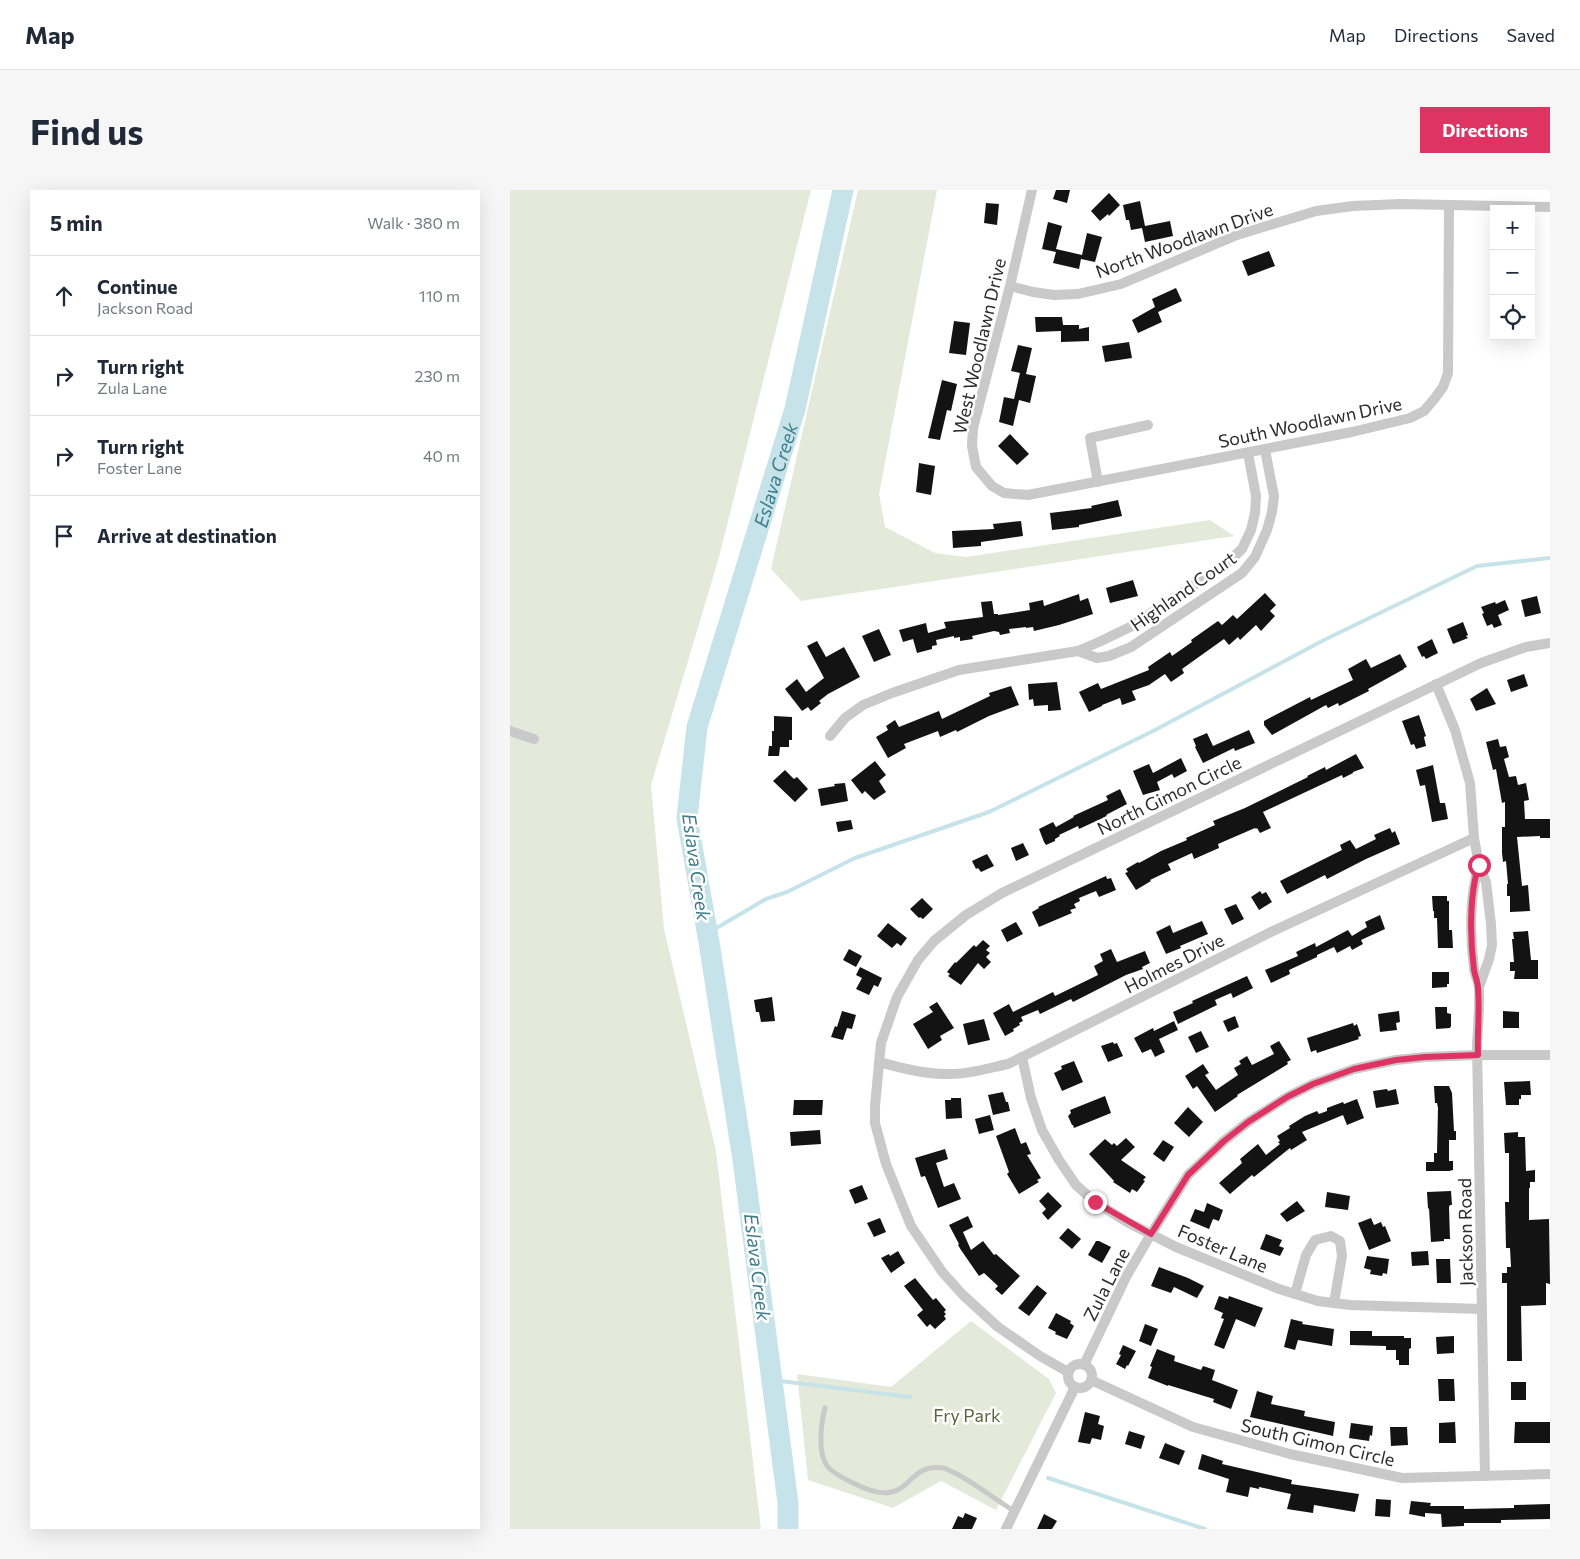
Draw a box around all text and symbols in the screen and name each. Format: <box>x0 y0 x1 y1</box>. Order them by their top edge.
text: Map <box>25 20 75 49</box>
text: Map <box>1329 24 1366 46</box>
text: Directions <box>1394 24 1478 46</box>
text: Saved <box>1506 24 1555 46</box>
button: Directions <box>1420 107 1550 153</box>
text: Find us <box>30 109 144 152</box>
street label: North Woodlawn Drive <box>1092 198 1276 282</box>
map controls <box>1490 205 1535 340</box>
button: + <box>1490 205 1535 250</box>
text: 5 min <box>50 210 103 235</box>
text: Walk · 380 m <box>367 213 460 232</box>
button: − <box>1490 250 1535 295</box>
street label: West Woodlawn Drive <box>948 256 1010 436</box>
text: Continue <box>97 275 177 298</box>
icon: ahead <box>50 282 78 310</box>
text: 110 m <box>419 286 460 305</box>
button: locate <box>1490 295 1535 340</box>
text: Jackson Road <box>97 298 193 317</box>
text: Turn right <box>97 355 184 378</box>
icon: right <box>50 362 78 390</box>
text: 230 m <box>415 366 460 385</box>
text: Zula Lane <box>97 378 167 397</box>
street label: South Woodlawn Drive <box>1216 392 1404 452</box>
water label: Eslava Creek <box>748 419 802 530</box>
text: Turn right <box>97 435 184 458</box>
icon: right <box>50 442 78 470</box>
text: 40 m <box>423 446 460 465</box>
text: Foster Lane <box>97 458 182 477</box>
icon: arrive <box>50 522 78 550</box>
text: Arrive at destination <box>97 524 277 547</box>
street label: Highland Court <box>1126 546 1240 636</box>
street label: North Gimon Circle <box>1093 751 1245 839</box>
water label: Eslava Creek <box>678 812 716 923</box>
route start <box>1468 854 1491 877</box>
street label: Holmes Drive <box>1120 928 1228 998</box>
street label: Jackson Road <box>1453 1178 1477 1286</box>
route end <box>1084 1191 1107 1214</box>
water label: Eslava Creek <box>740 1212 776 1323</box>
street label: Foster Lane <box>1175 1219 1271 1277</box>
street label: Zula Lane <box>1078 1244 1134 1324</box>
park label: Fry Park <box>933 1404 1001 1426</box>
street label: South Gimon Circle <box>1239 1414 1397 1470</box>

